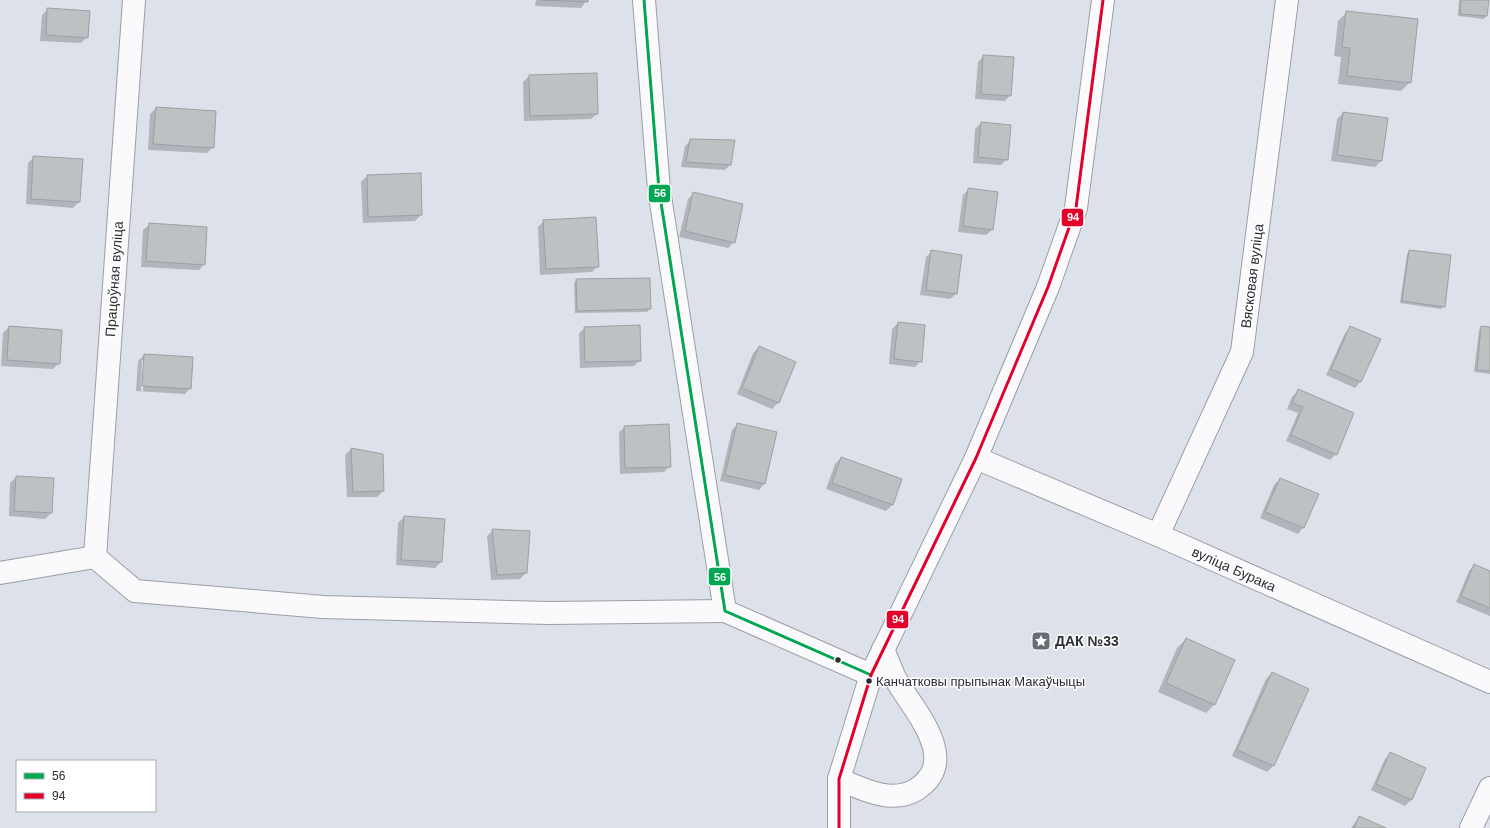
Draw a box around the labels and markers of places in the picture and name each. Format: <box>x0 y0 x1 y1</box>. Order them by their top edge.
place icon: ДАК №33 <box>1030 630 1052 652</box>
place label: ДАК №33 <box>1055 633 1119 649</box>
unlabelled marker <box>833 655 843 665</box>
place label: Канчатковы прыпынак Макаўчыцы <box>876 674 1085 689</box>
marker: Канчатковы прыпынак Макаўчыцы <box>864 676 874 686</box>

